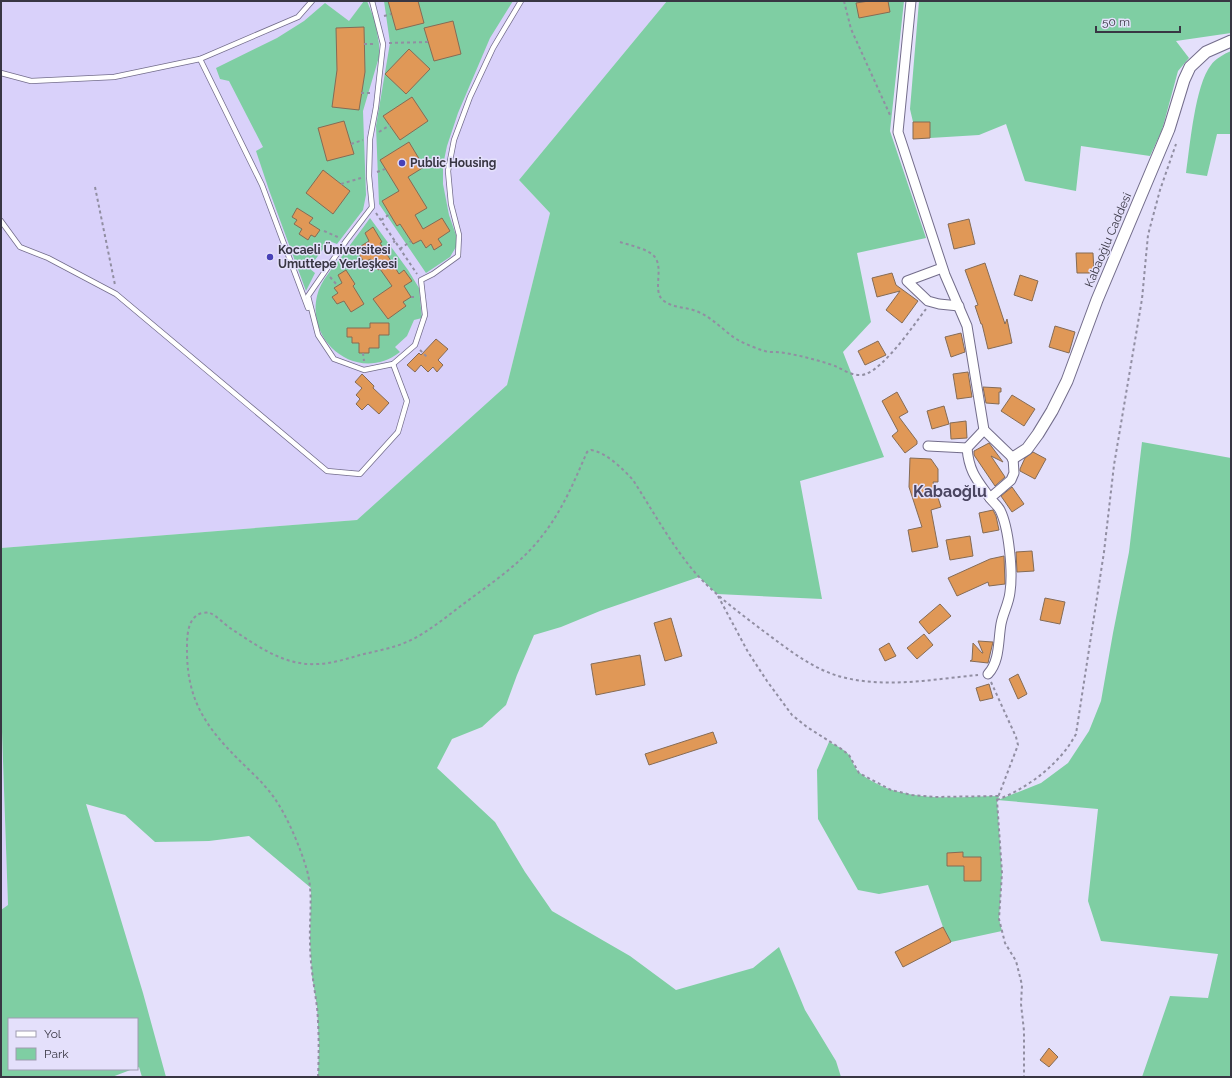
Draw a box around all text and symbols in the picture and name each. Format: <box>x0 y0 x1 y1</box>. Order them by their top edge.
scale bar <box>1096 8 1180 34</box>
text: 50 m <box>1102 15 1130 29</box>
place label: Public Housing <box>410 156 496 170</box>
marker: Public Housing <box>397 158 407 168</box>
street label: Kabaoğlu Caddesi <box>1082 191 1134 289</box>
place label: Kocaeli Üniversitesi Umuttepe Yerleşkesi <box>278 242 397 271</box>
marker: Kocaeli Üniversitesi Umuttepe Yerleşkesi <box>265 252 275 262</box>
district label: Kabaoğlu <box>913 482 987 501</box>
legend <box>8 1018 138 1070</box>
text: Yol <box>44 1027 62 1041</box>
text: Park <box>44 1047 69 1061</box>

